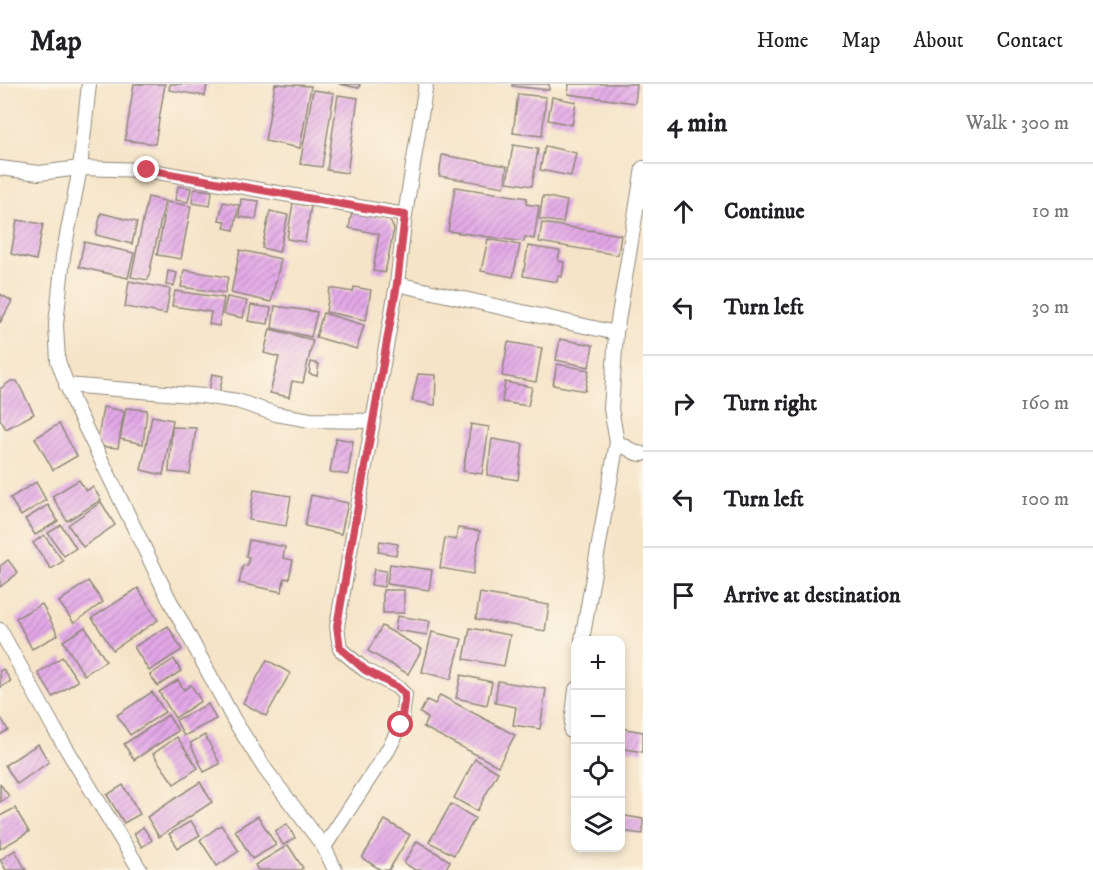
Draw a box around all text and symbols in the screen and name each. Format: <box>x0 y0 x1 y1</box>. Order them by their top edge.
text: Map <box>30 24 82 59</box>
text: Home <box>757 28 809 54</box>
text: Map <box>842 28 880 54</box>
text: About <box>913 28 964 54</box>
text: Contact <box>997 28 1063 54</box>
text: 4 min <box>667 107 727 140</box>
text: Walk · 300 m <box>966 111 1069 136</box>
route end <box>133 156 159 182</box>
icon: ahead <box>667 195 700 228</box>
text: Continue <box>724 198 805 225</box>
text: 10 m <box>1032 199 1069 224</box>
icon: left <box>667 291 700 324</box>
text: Turn left <box>724 294 804 321</box>
text: 30 m <box>1031 295 1069 320</box>
icon: right <box>667 387 700 420</box>
text: Turn right <box>724 390 817 417</box>
text: 160 m <box>1021 391 1069 416</box>
icon: left <box>667 483 700 516</box>
text: Turn left <box>724 486 804 513</box>
text: 100 m <box>1021 487 1069 512</box>
icon: arrive <box>667 579 700 612</box>
text: Arrive at destination <box>724 582 901 609</box>
map controls <box>571 636 625 852</box>
button: + <box>571 636 625 690</box>
button: − <box>571 690 625 744</box>
route start <box>387 711 413 737</box>
button: locate <box>571 744 625 798</box>
button: layers <box>571 798 625 852</box>

